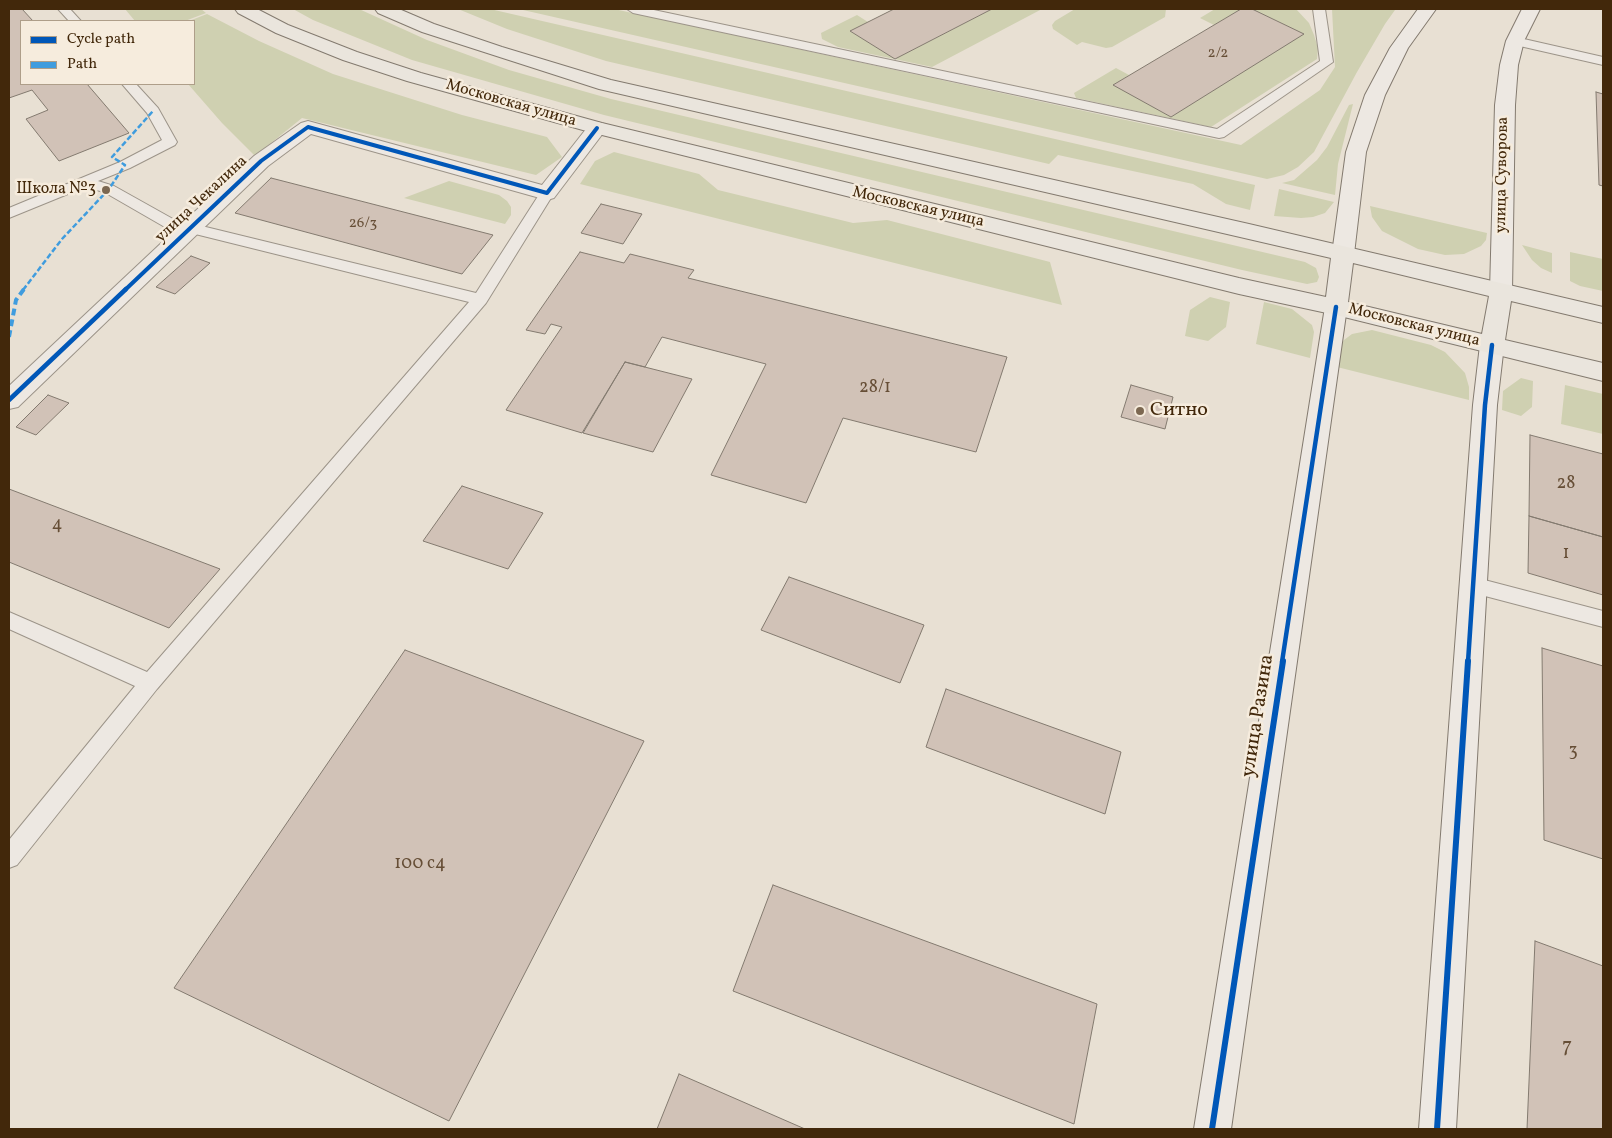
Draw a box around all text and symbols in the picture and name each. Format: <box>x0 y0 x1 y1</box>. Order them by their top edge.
legend <box>20 20 195 85</box>
text: Cycle path <box>67 29 135 50</box>
house number: 2/2 <box>1208 45 1228 63</box>
text: Path <box>67 54 97 75</box>
street label: Московская улица <box>444 76 578 132</box>
street label: улица Суворова <box>1492 117 1514 233</box>
street label: улица Чекалина <box>152 152 252 248</box>
place label: Школа №3 <box>16 180 96 200</box>
street label: Московская улица <box>850 183 986 233</box>
marker: Школа №3 <box>100 184 112 196</box>
house number: 26/3 <box>349 215 377 233</box>
street label: Московская улица <box>1346 300 1482 352</box>
house number: 28/1 <box>859 378 891 400</box>
place label: Ситно <box>1150 399 1208 423</box>
marker: Ситно <box>1134 405 1146 417</box>
house number: 28 <box>1557 474 1575 496</box>
house number: 4 <box>52 515 62 537</box>
house number: 1 <box>1563 544 1569 566</box>
street label: улица Разина <box>1237 653 1281 779</box>
house number: 3 <box>1568 742 1578 764</box>
house number: 100 с4 <box>394 854 446 876</box>
house number: 7 <box>1562 1035 1572 1061</box>

